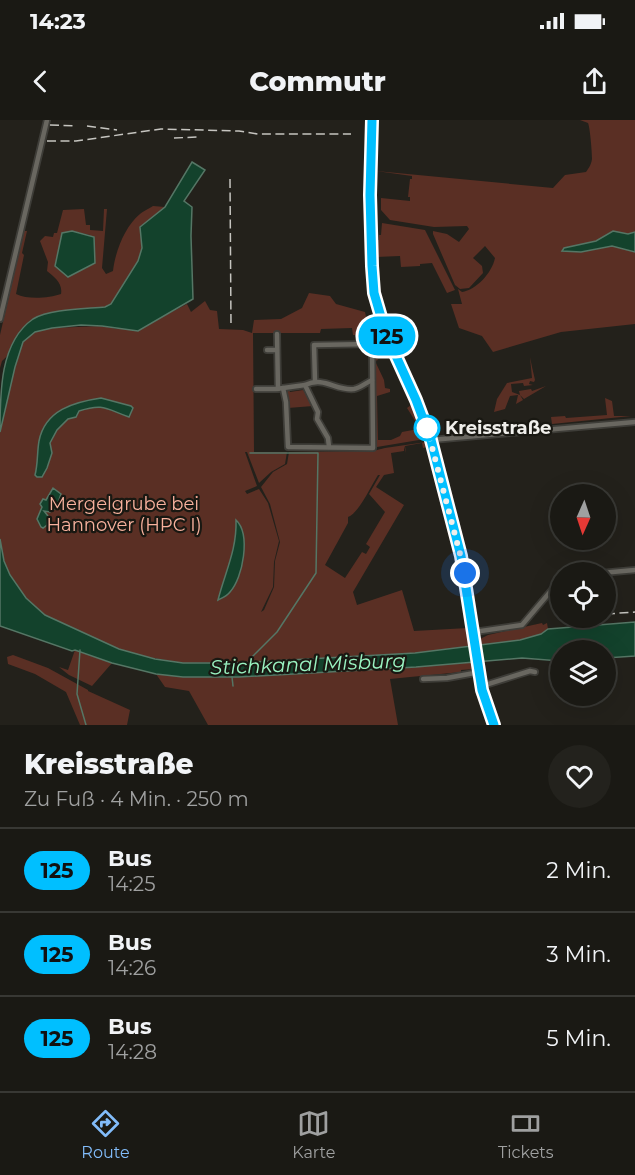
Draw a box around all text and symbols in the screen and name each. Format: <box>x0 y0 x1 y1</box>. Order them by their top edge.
text: 14:23 <box>30 8 86 35</box>
icon: back <box>24 65 57 98</box>
text: Commutr <box>249 65 386 98</box>
icon: share <box>578 65 611 98</box>
line badge: 125 <box>352 316 422 356</box>
text: 125 <box>370 324 404 349</box>
marker: Kreisstraße <box>414 415 440 441</box>
place label: Kreisstraße <box>445 417 551 439</box>
north arrow <box>550 484 616 550</box>
map controls <box>550 484 616 706</box>
park label: Mergelgrube bei Hannover (HPC I) <box>46 493 202 536</box>
your location <box>450 558 480 588</box>
button: locate <box>550 562 616 628</box>
button: layers <box>550 640 616 706</box>
water label: Stichkanal Misburg <box>210 649 406 679</box>
button: heart <box>548 745 611 808</box>
text: Kreisstraße <box>24 747 194 781</box>
text: Zu Fuß · 4 Min. · 250 m <box>24 787 249 811</box>
text: Bus <box>108 845 152 872</box>
text: 2 Min. <box>546 857 611 884</box>
text: 125 <box>40 858 74 883</box>
text: 14:25 <box>108 872 155 896</box>
text: Bus <box>108 929 152 956</box>
text: 3 Min. <box>546 941 611 968</box>
text: 125 <box>40 942 74 967</box>
text: 14:26 <box>108 956 156 980</box>
text: Bus <box>108 1013 152 1040</box>
text: 5 Min. <box>546 1025 611 1052</box>
text: 125 <box>40 1026 74 1051</box>
text: 14:28 <box>108 1040 157 1064</box>
tab: Route <box>81 1107 130 1162</box>
tab: Karte <box>292 1107 335 1162</box>
tab: Tickets <box>498 1107 554 1162</box>

